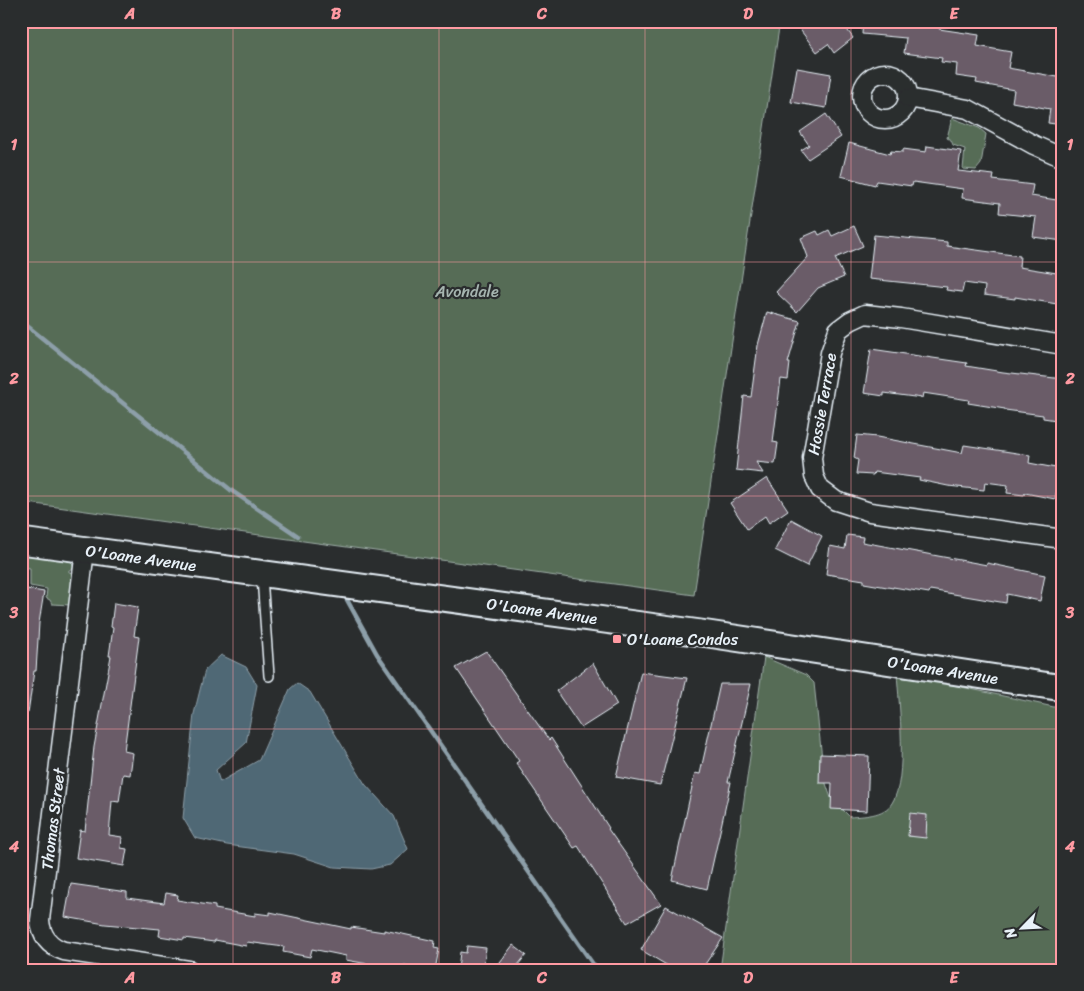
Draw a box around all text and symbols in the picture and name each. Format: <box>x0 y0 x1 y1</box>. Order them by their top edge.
text: A <box>124 0 135 28</box>
text: B <box>331 0 342 28</box>
text: C <box>536 0 548 28</box>
text: D <box>743 0 753 28</box>
text: E <box>950 0 960 28</box>
text: 1 <box>11 130 18 159</box>
text: 1 <box>1067 130 1074 159</box>
park label: Avondale <box>434 277 499 306</box>
street label: Hossie Terrace <box>799 350 845 457</box>
text: 2 <box>8 364 19 393</box>
text: 2 <box>1064 364 1075 393</box>
street label: O'Loane Avenue <box>84 536 199 580</box>
street label: O'Loane Avenue <box>485 589 600 633</box>
text: 3 <box>9 598 19 627</box>
text: 3 <box>1065 598 1075 627</box>
place label: O'Loane Condos <box>627 625 739 654</box>
marker: O'Loane Condos <box>611 633 623 645</box>
street label: O'Loane Avenue <box>886 647 1001 693</box>
street label: Thomas Street <box>32 766 74 872</box>
text: 4 <box>8 832 19 861</box>
text: 4 <box>1064 832 1075 861</box>
north arrow <box>996 904 1046 954</box>
text: N <box>997 923 1024 944</box>
text: A <box>124 963 135 991</box>
text: B <box>331 963 342 991</box>
text: C <box>536 963 548 991</box>
text: D <box>743 963 753 991</box>
text: E <box>950 963 960 991</box>

